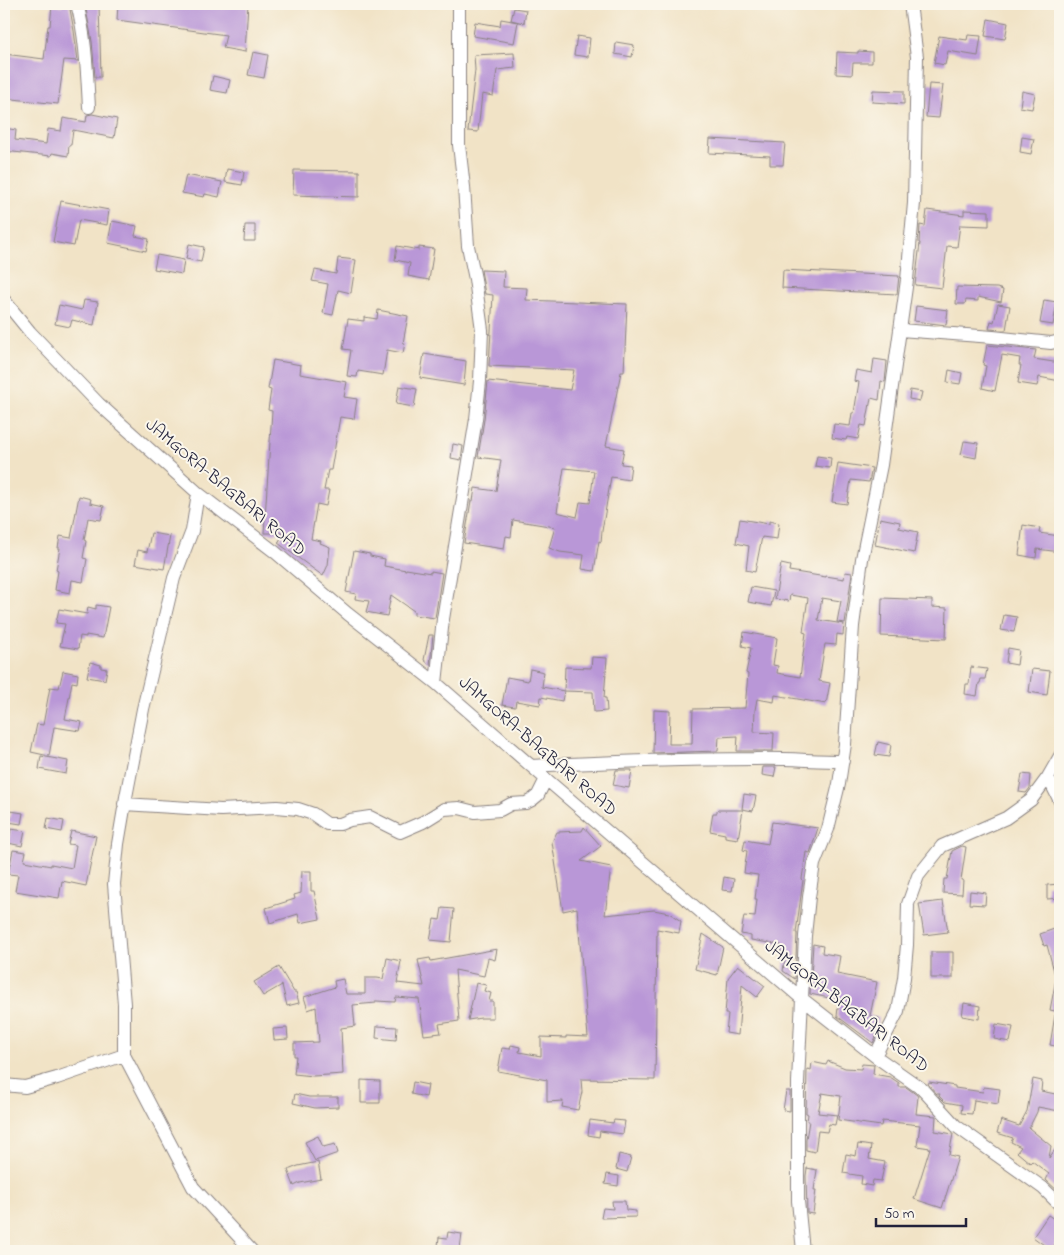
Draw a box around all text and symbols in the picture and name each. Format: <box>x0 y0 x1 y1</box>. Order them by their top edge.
street label: JAMGORA-BAGBARI ROAD <box>139 413 311 563</box>
street label: JAMGORA-BAGBARI ROAD <box>452 671 622 823</box>
street label: JAMGORA-BAGBARI ROAD <box>758 934 934 1080</box>
scale bar <box>876 1195 966 1227</box>
text: 50 m <box>884 1203 915 1225</box>

